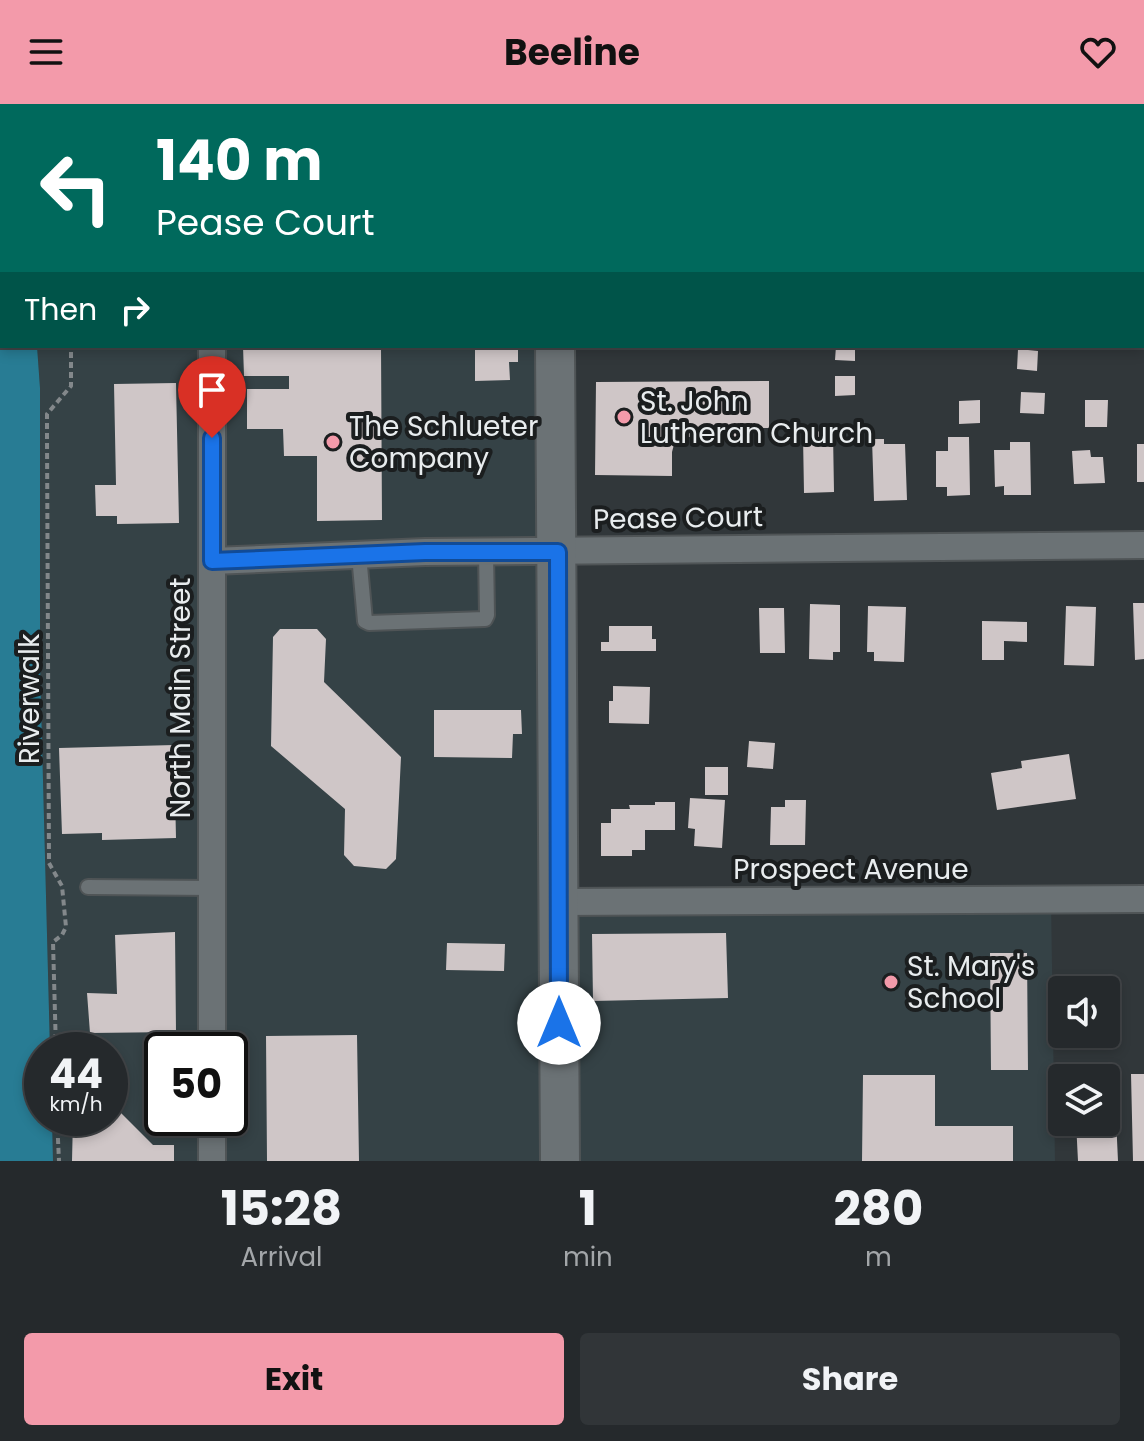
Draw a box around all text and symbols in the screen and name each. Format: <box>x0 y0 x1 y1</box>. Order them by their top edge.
text: Beeline <box>504 27 640 78</box>
icon: menu <box>24 30 68 74</box>
icon: heart <box>1076 30 1120 74</box>
text: 140 m <box>156 121 323 200</box>
icon: left <box>24 136 128 240</box>
text: Pease Court <box>156 197 375 248</box>
text: Then <box>24 288 97 331</box>
icon: right <box>113 288 157 332</box>
pin <box>178 356 246 438</box>
icon: arrive <box>190 368 234 412</box>
place label: St. John Lutheran Church <box>640 382 873 453</box>
place label: The Schlueter Company <box>349 407 538 478</box>
marker: St. John Lutheran Church <box>615 408 633 426</box>
marker: The Schlueter Company <box>324 433 342 451</box>
street label: Pease Court <box>593 497 763 539</box>
street label: North Main Street <box>161 578 200 818</box>
street label: Riverwalk <box>10 633 49 764</box>
street label: Prospect Avenue <box>733 850 969 889</box>
place label: St. Mary's School <box>907 947 1035 1018</box>
marker: St. Mary's School <box>882 973 900 991</box>
map controls <box>1048 976 1120 1136</box>
button: sound <box>1048 976 1120 1048</box>
position arrow <box>517 981 601 1065</box>
speed limit sign: 50 <box>144 1032 248 1136</box>
text: 44 <box>49 1046 103 1102</box>
button: layers <box>1048 1064 1120 1136</box>
text: km/h <box>49 1090 103 1118</box>
text: 15:28 <box>221 1175 342 1242</box>
text: 1 <box>579 1175 597 1242</box>
text: 280 <box>833 1175 923 1242</box>
text: Arrival <box>241 1239 322 1275</box>
text: min <box>563 1239 613 1275</box>
text: m <box>865 1239 892 1275</box>
button: Exit <box>24 1333 564 1425</box>
button: Share <box>580 1333 1120 1425</box>

